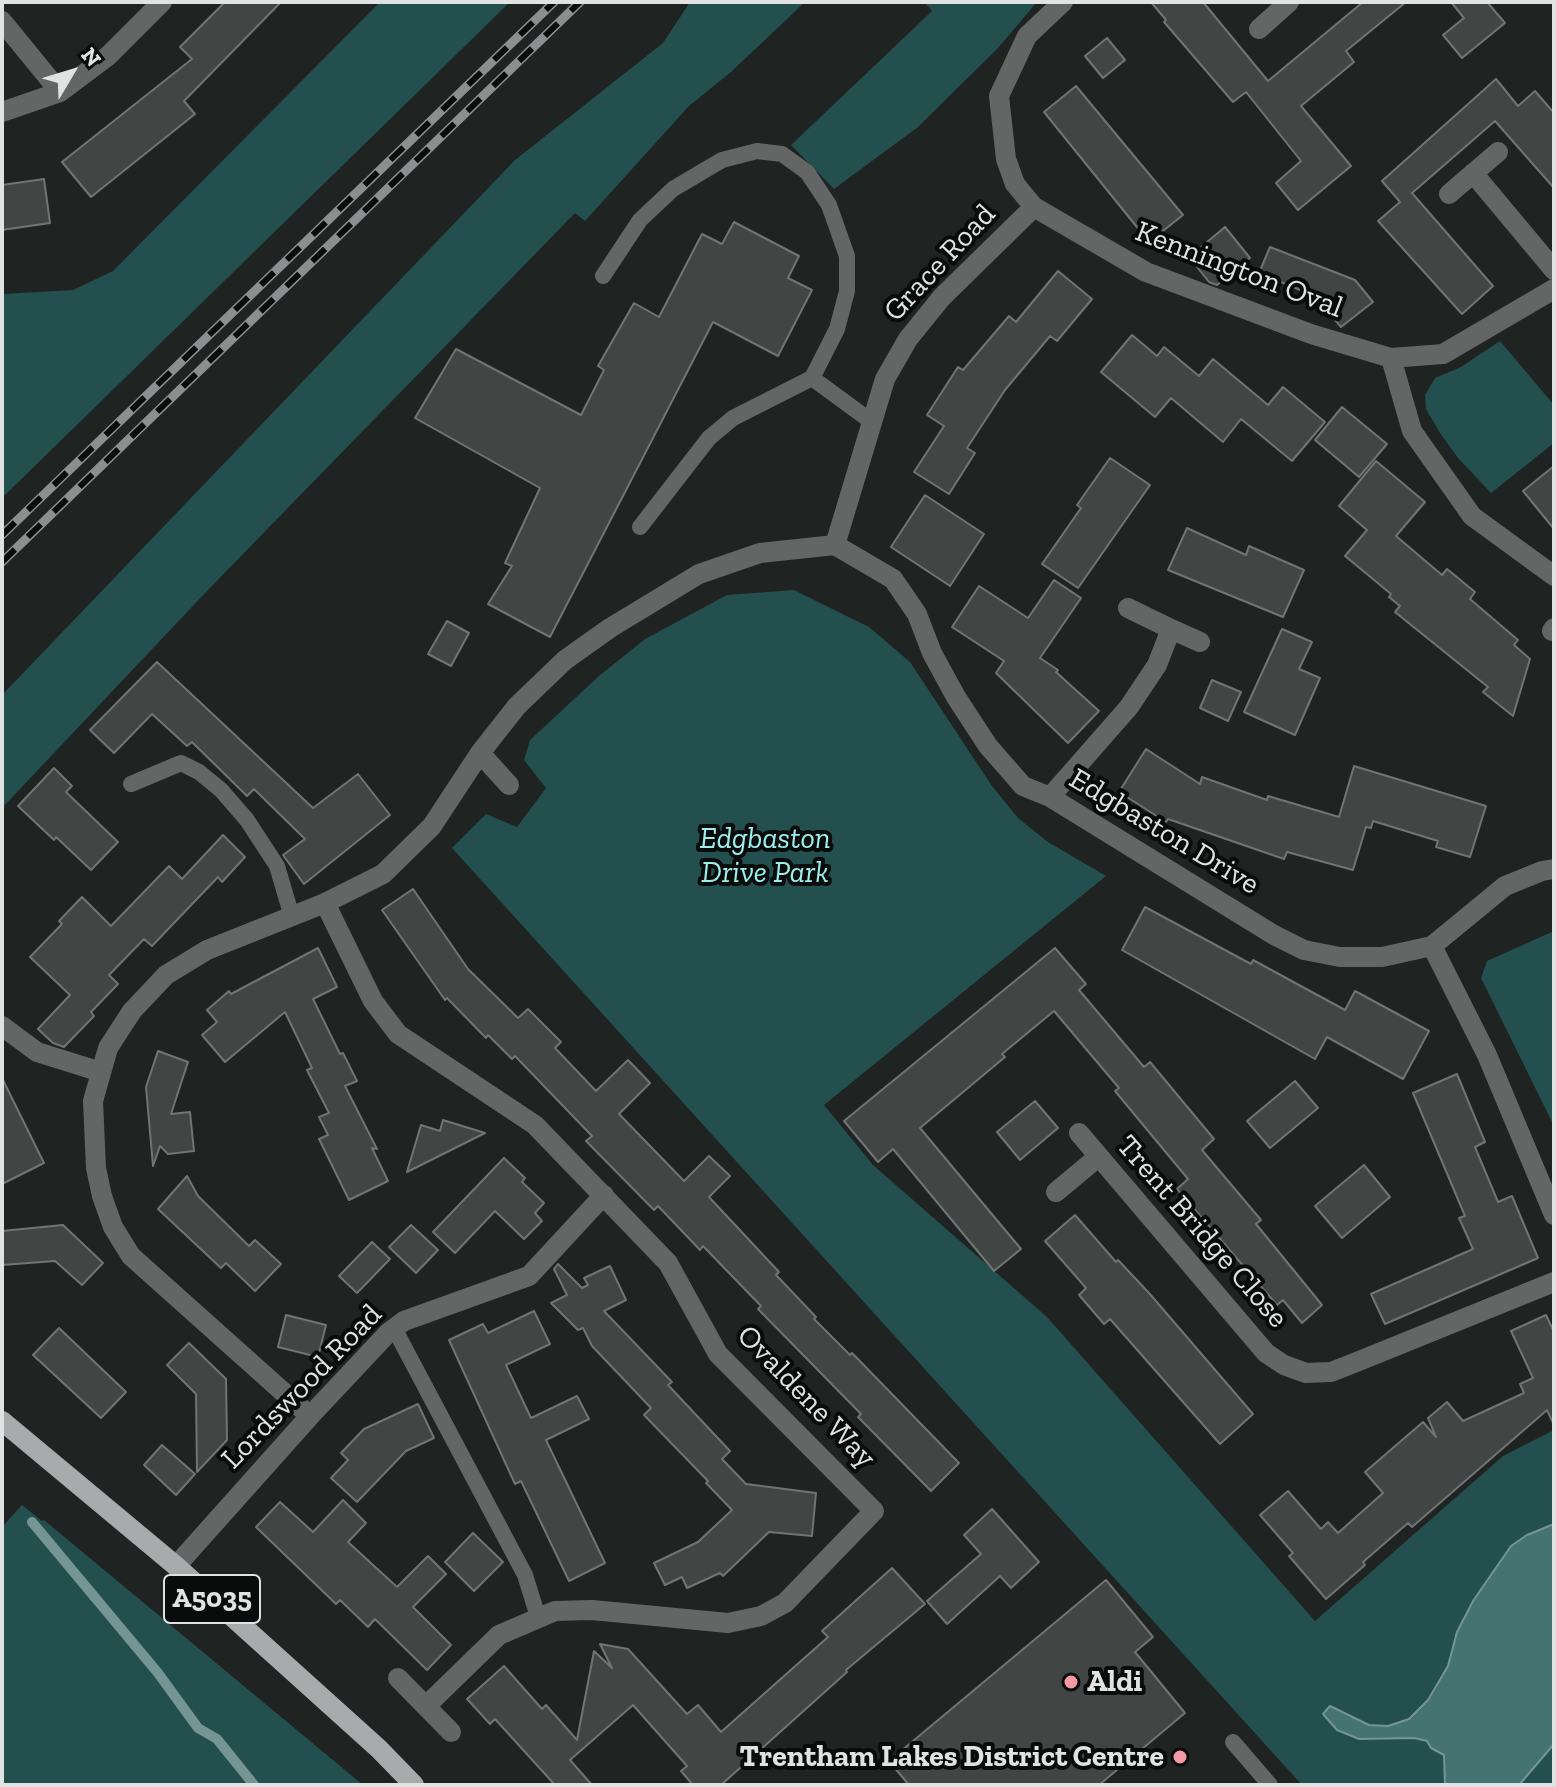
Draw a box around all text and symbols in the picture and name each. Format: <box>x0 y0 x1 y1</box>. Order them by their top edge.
north arrow <box>32 32 112 112</box>
text: N <box>76 42 107 72</box>
street label: Grace Road <box>877 197 1003 329</box>
street label: Kennington Oval <box>1130 214 1348 326</box>
street label: Edgbaston Drive <box>1062 761 1266 903</box>
park label: Edgbaston Drive Park <box>699 821 831 892</box>
street label: Trent Bridge Close <box>1109 1129 1295 1335</box>
street label: Lordswood Road <box>214 1297 390 1477</box>
street label: Ovaldene Way <box>729 1318 883 1476</box>
road number: A5035 <box>164 1575 260 1623</box>
place label: Aldi <box>1087 1664 1142 1700</box>
marker: Aldi <box>1062 1673 1080 1691</box>
place label: Trentham Lakes District Centre <box>740 1739 1164 1775</box>
marker: Trentham Lakes District Centre <box>1171 1748 1189 1766</box>

